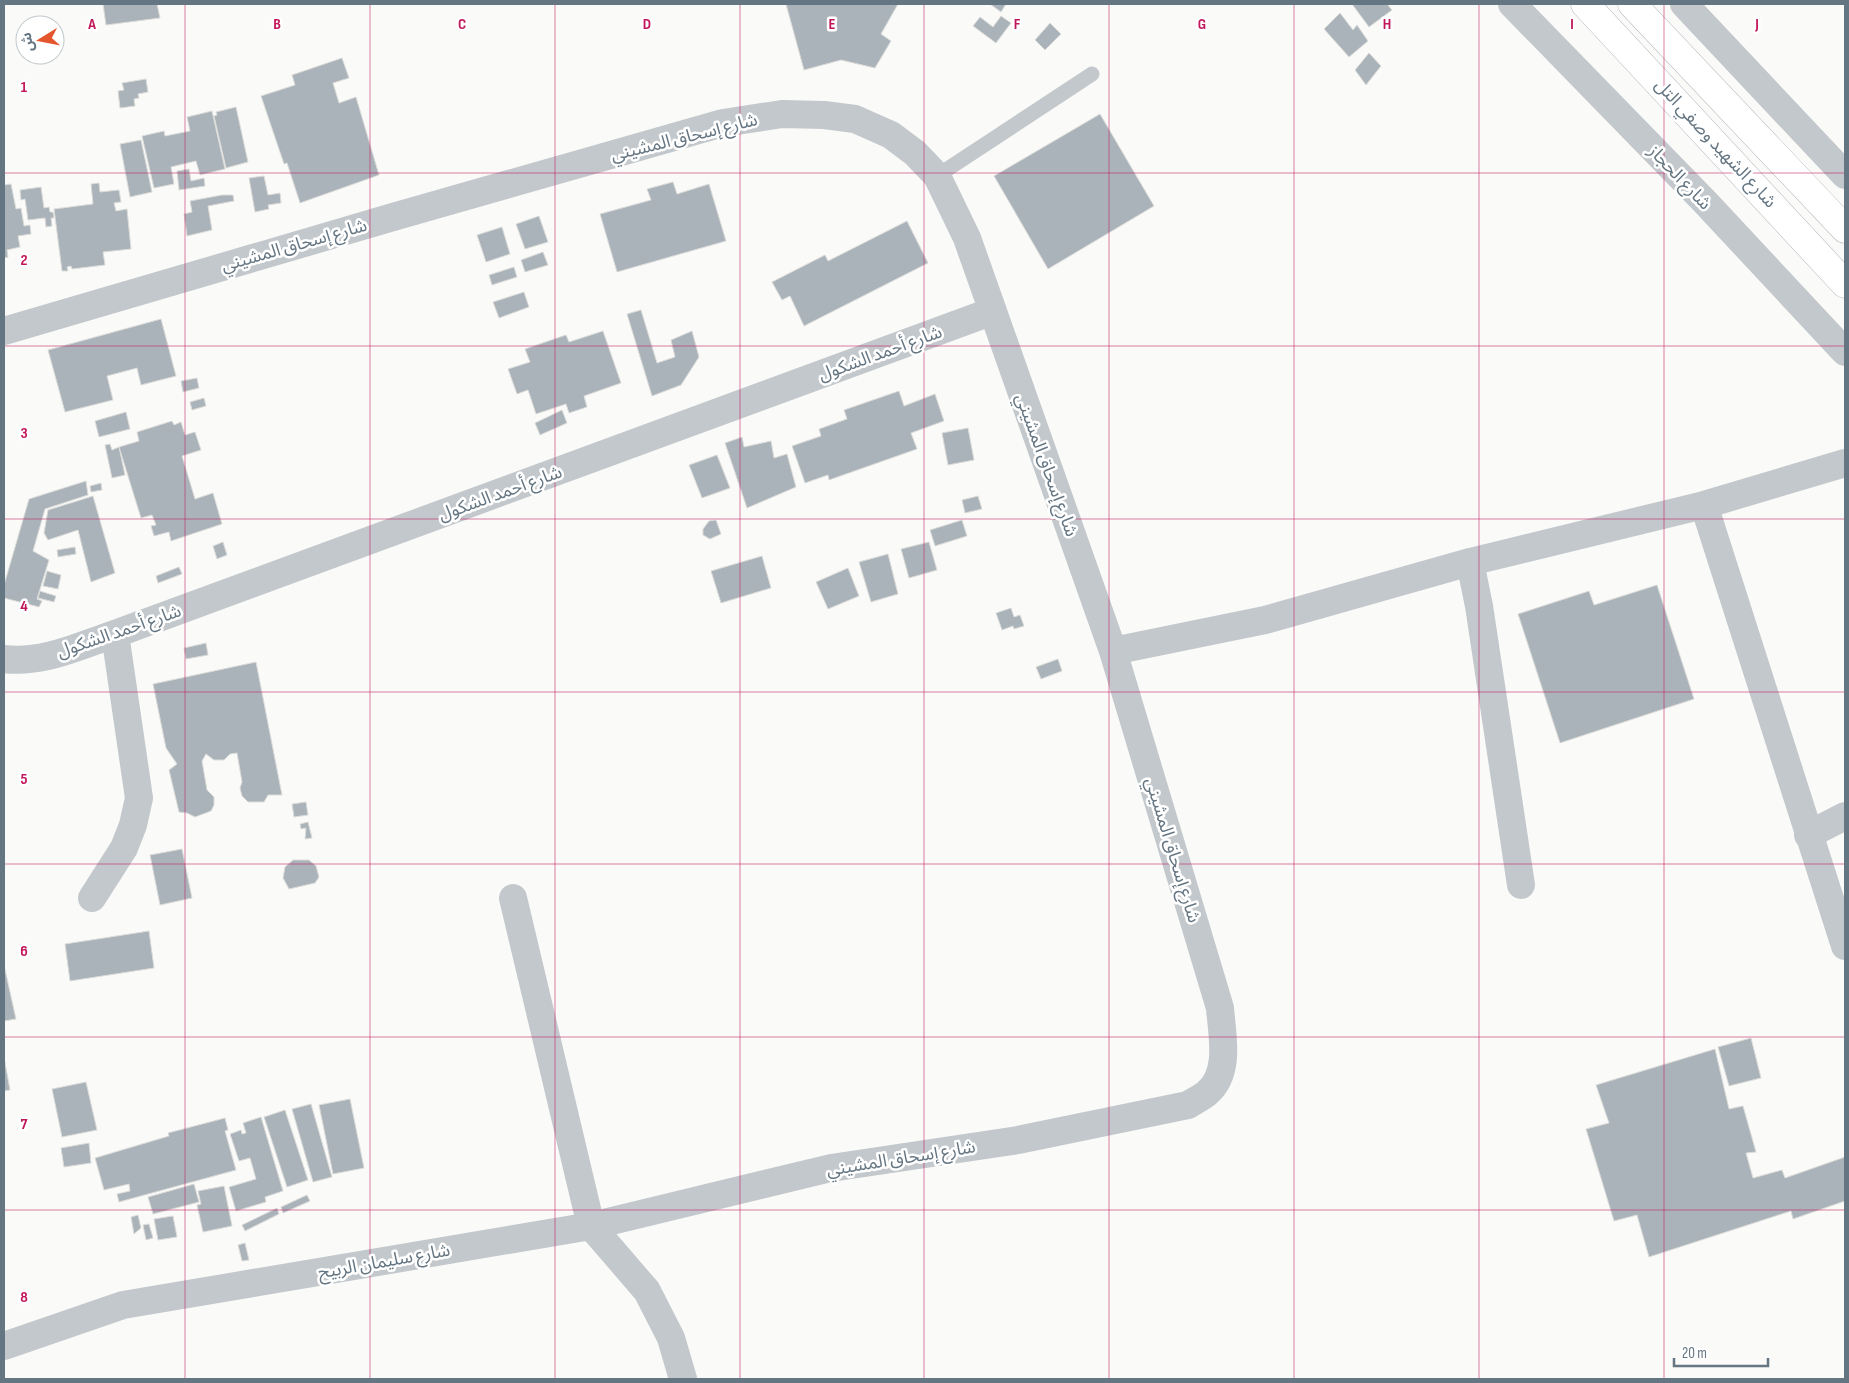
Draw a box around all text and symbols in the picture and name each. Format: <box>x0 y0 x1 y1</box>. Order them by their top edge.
north arrow <box>15 15 65 65</box>
text: A <box>87 15 96 34</box>
text: B <box>273 15 281 34</box>
text: C <box>458 15 466 34</box>
text: D <box>643 15 651 34</box>
text: E <box>829 15 836 34</box>
text: F <box>1014 15 1021 34</box>
text: G <box>1198 15 1206 34</box>
text: H <box>1383 15 1391 34</box>
text: I <box>1570 15 1574 34</box>
text: J <box>1754 15 1759 34</box>
text: ش <box>18 31 38 53</box>
street label: شارع الشهيد وصفي التل <box>1648 75 1781 214</box>
text: 1 <box>21 78 28 97</box>
street label: شارع إسحاق المشيني <box>609 109 760 169</box>
street label: شارع الحجاز <box>1641 140 1716 216</box>
street label: شارع إسحاق المشيني <box>219 215 370 279</box>
text: 2 <box>20 251 28 270</box>
street label: شارع أحمد الشكول <box>815 320 946 388</box>
street label: شارع إسحاق المشيني <box>1008 391 1082 541</box>
text: 3 <box>20 424 28 443</box>
street label: شارع أحمد الشكول <box>435 460 566 528</box>
text: 4 <box>20 597 28 616</box>
street label: شارع أحمد الشكول <box>54 599 185 665</box>
text: 5 <box>20 770 28 789</box>
street label: شارع إسحاق المشيني <box>1138 775 1205 926</box>
text: 6 <box>20 942 28 961</box>
text: 7 <box>21 1115 28 1134</box>
street label: شارع إسحاق المشيني <box>825 1136 978 1184</box>
street label: شارع سليمان الربيح <box>316 1240 452 1286</box>
text: 8 <box>20 1288 28 1307</box>
scale bar <box>1674 1336 1768 1368</box>
text: 20 m <box>1682 1344 1707 1363</box>

